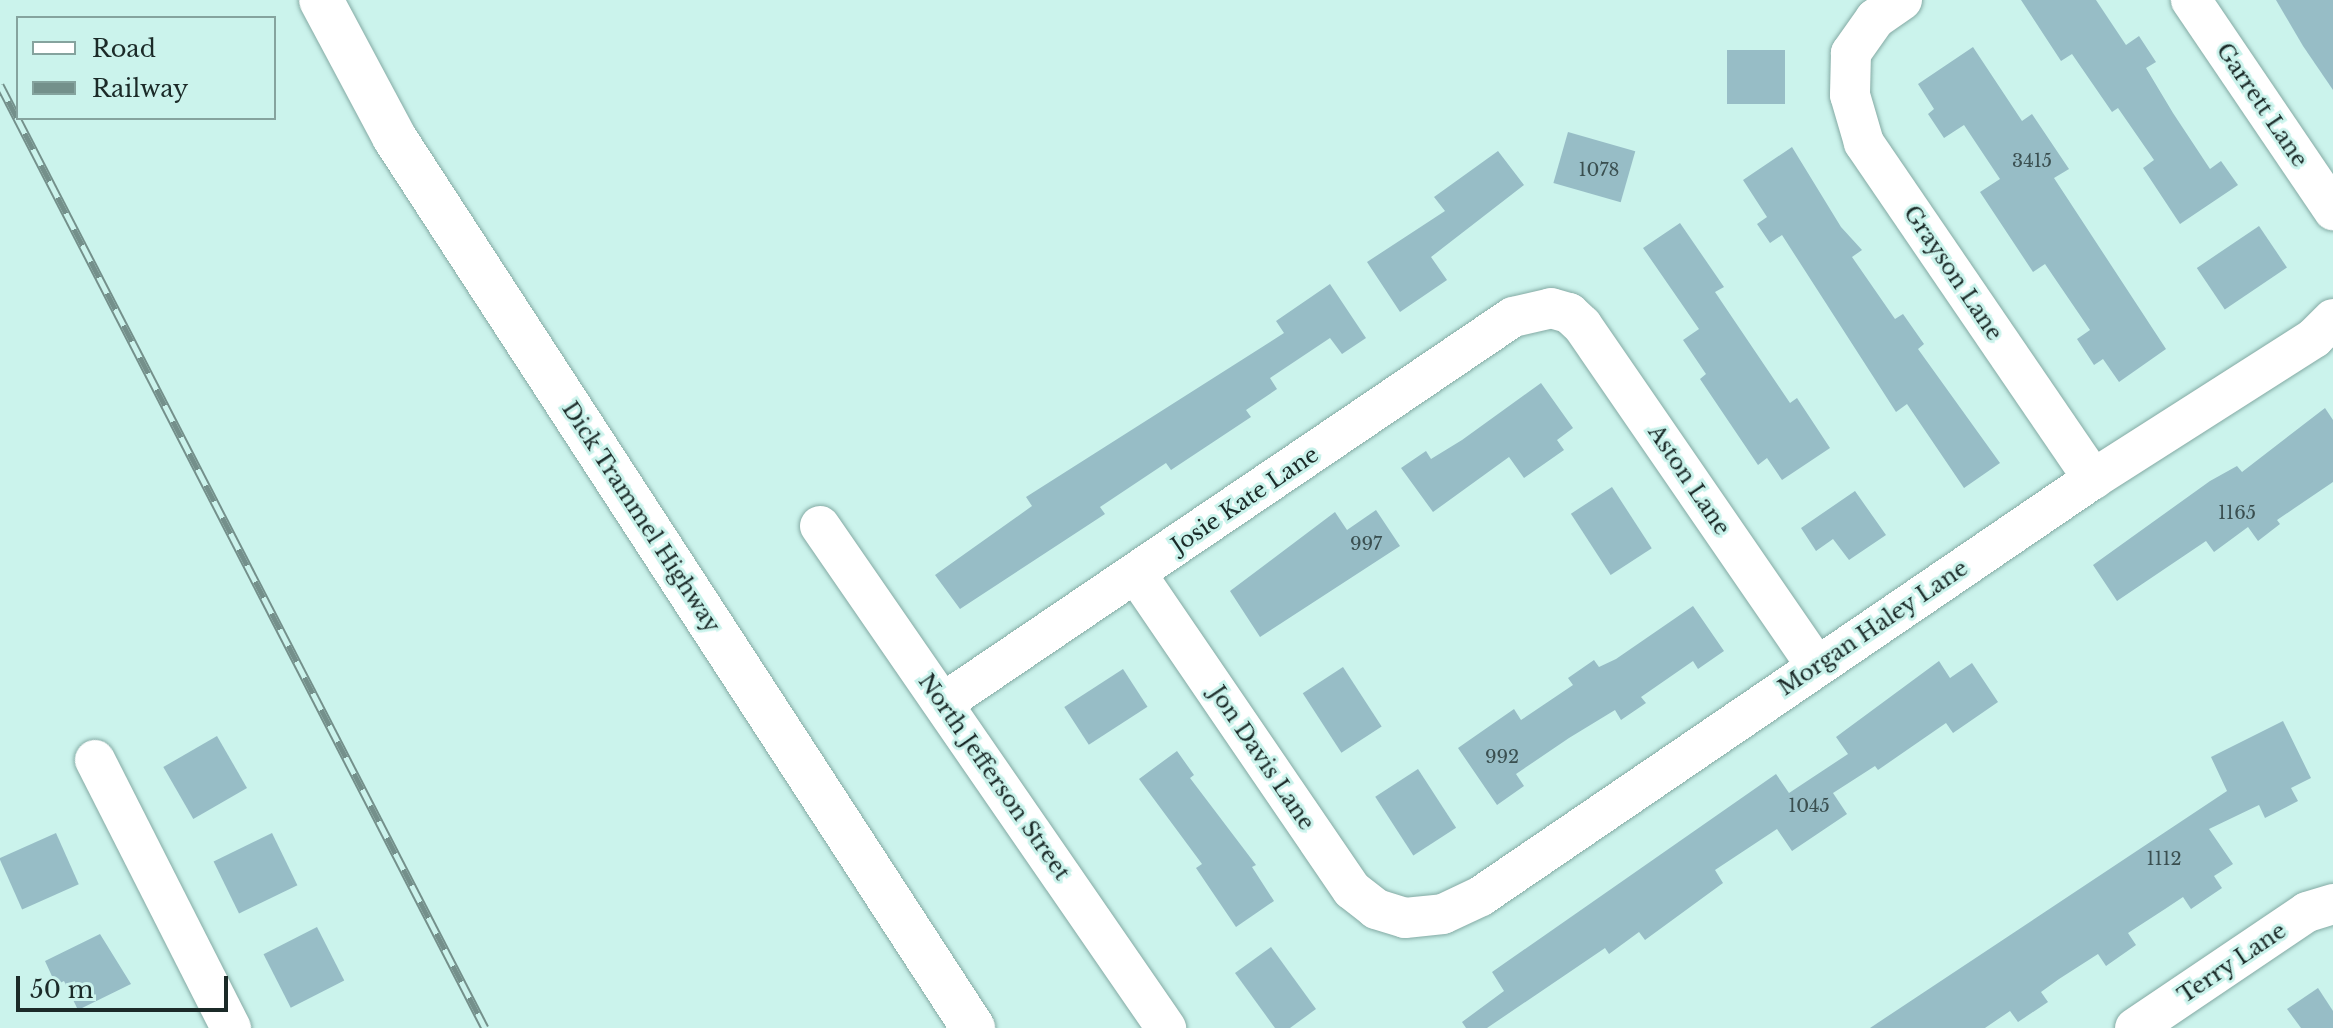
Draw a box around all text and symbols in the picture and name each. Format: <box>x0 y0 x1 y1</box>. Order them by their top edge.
legend <box>16 16 276 120</box>
text: Road <box>92 34 156 63</box>
street label: Garrett Lane <box>2211 38 2313 172</box>
text: Railway <box>92 74 188 103</box>
house number: 3415 <box>2012 150 2052 172</box>
house number: 1078 <box>1579 159 1619 181</box>
street label: Grayson Lane <box>1898 201 2008 345</box>
street label: Dick Trammel Highway <box>556 396 726 638</box>
street label: Aston Lane <box>1643 420 1735 540</box>
street label: Josie Kate Lane <box>1167 441 1323 559</box>
house number: 1165 <box>2218 502 2256 524</box>
house number: 997 <box>1350 533 1382 555</box>
street label: Morgan Haley Lane <box>1773 555 1973 701</box>
street label: North Jefferson Street <box>913 669 1075 885</box>
street label: Jon Davis Lane <box>1204 681 1320 835</box>
house number: 992 <box>1485 746 1519 768</box>
house number: 1045 <box>1788 795 1830 817</box>
house number: 1112 <box>2146 848 2182 870</box>
street label: Terry Lane <box>2173 917 2291 1009</box>
scale bar <box>20 960 232 1010</box>
text: 50 m <box>30 975 93 1004</box>

